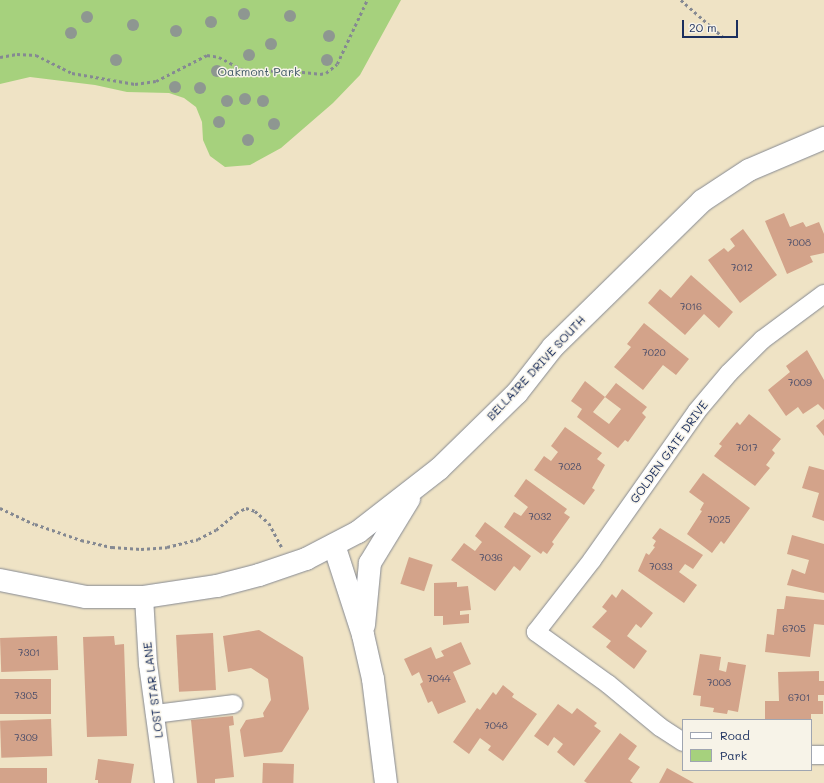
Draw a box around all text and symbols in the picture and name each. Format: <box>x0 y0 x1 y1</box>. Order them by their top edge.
scale bar <box>684 12 740 38</box>
text: 20 m <box>689 19 717 35</box>
park label: Oakmont Park <box>217 65 301 79</box>
house number: 7008 <box>787 237 811 249</box>
house number: 7012 <box>731 262 753 274</box>
house number: 7016 <box>680 301 702 313</box>
street label: BELLAIRE DRIVE SOUTH <box>484 313 588 423</box>
house number: 7020 <box>642 347 666 359</box>
house number: 7009 <box>788 377 812 389</box>
street label: GOLDEN GATE DRIVE <box>627 398 711 506</box>
house number: 7017 <box>736 442 758 454</box>
house number: 7028 <box>558 461 582 473</box>
house number: 7032 <box>528 511 552 523</box>
house number: 7025 <box>707 514 731 526</box>
house number: 7036 <box>479 552 503 564</box>
house number: 7033 <box>649 561 673 573</box>
house number: 6705 <box>782 623 806 635</box>
street label: LOST STAR LANE <box>140 641 166 739</box>
house number: 7301 <box>18 647 40 659</box>
house number: 7044 <box>427 673 451 685</box>
house number: 7008 <box>707 677 731 689</box>
house number: 7305 <box>14 690 38 702</box>
house number: 6701 <box>788 692 810 704</box>
legend <box>682 719 812 771</box>
house number: 7048 <box>484 720 508 732</box>
text: Road <box>720 727 750 743</box>
house number: 7309 <box>14 732 38 744</box>
text: Park <box>720 747 747 763</box>

